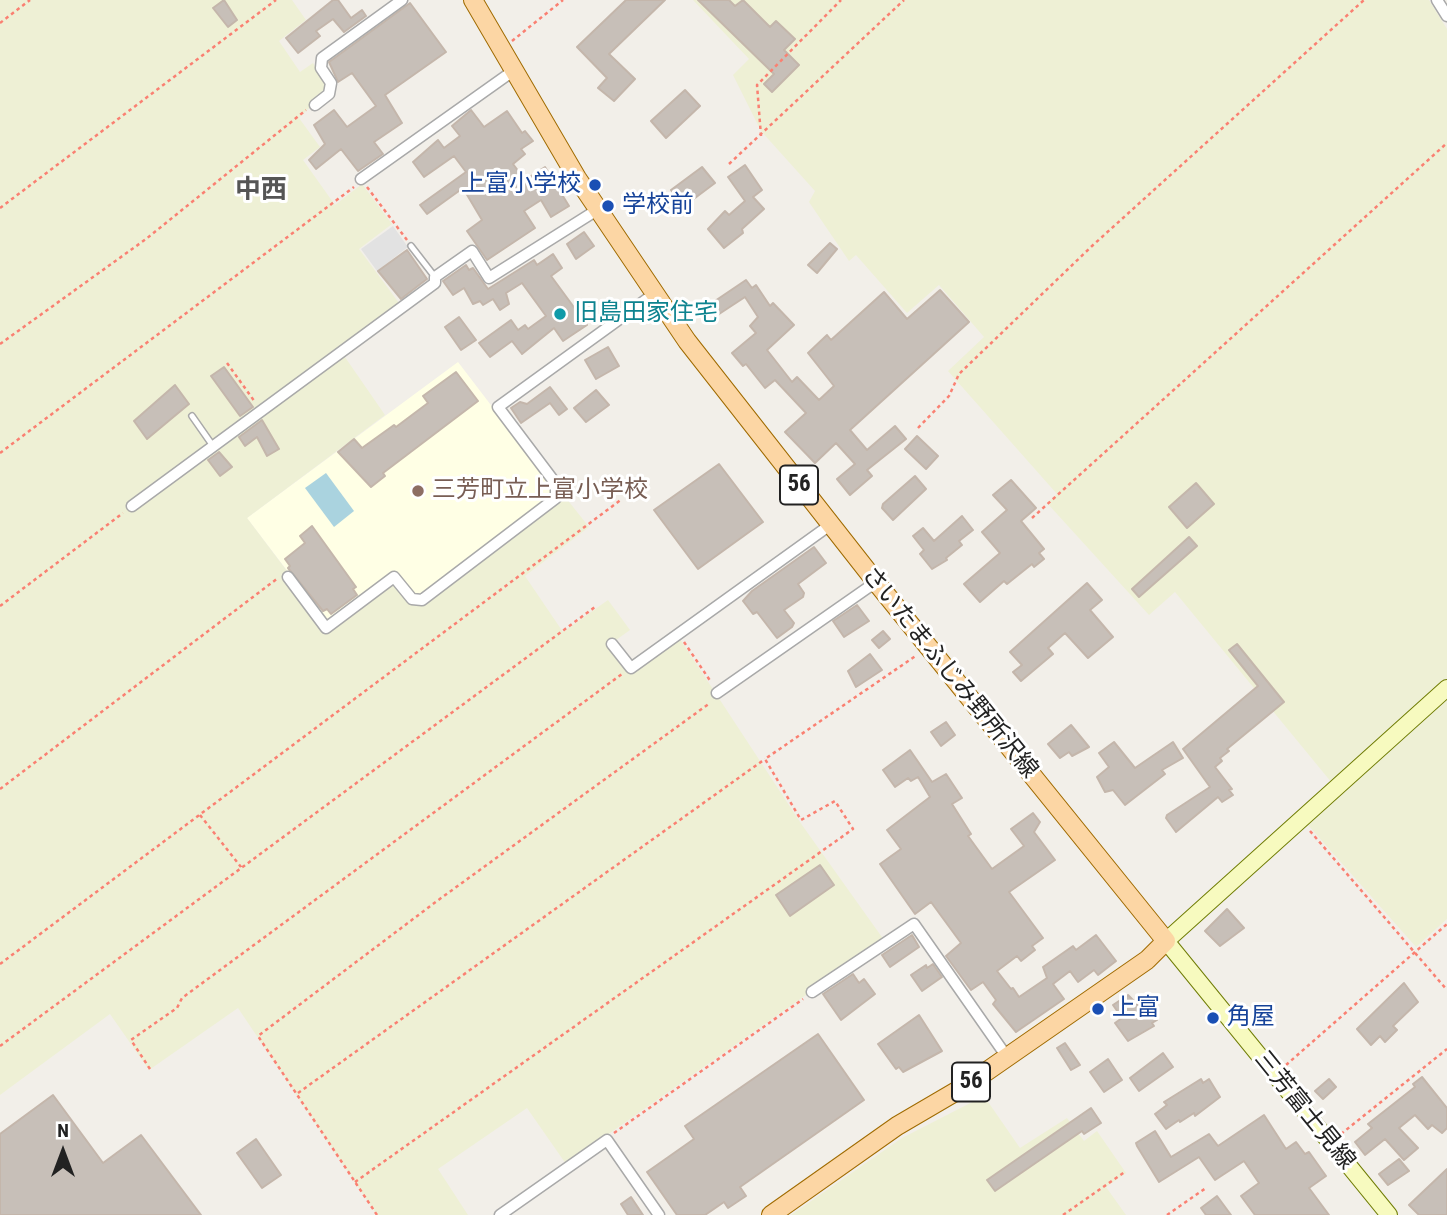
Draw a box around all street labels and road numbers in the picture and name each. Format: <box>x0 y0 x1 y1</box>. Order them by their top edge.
road number: 56 <box>780 466 818 505</box>
street label: さいたまふじみ野所沢線 <box>855 561 1043 785</box>
street label: 三芳富士見線 <box>1247 1046 1361 1176</box>
road number: 56 <box>952 1063 990 1102</box>

